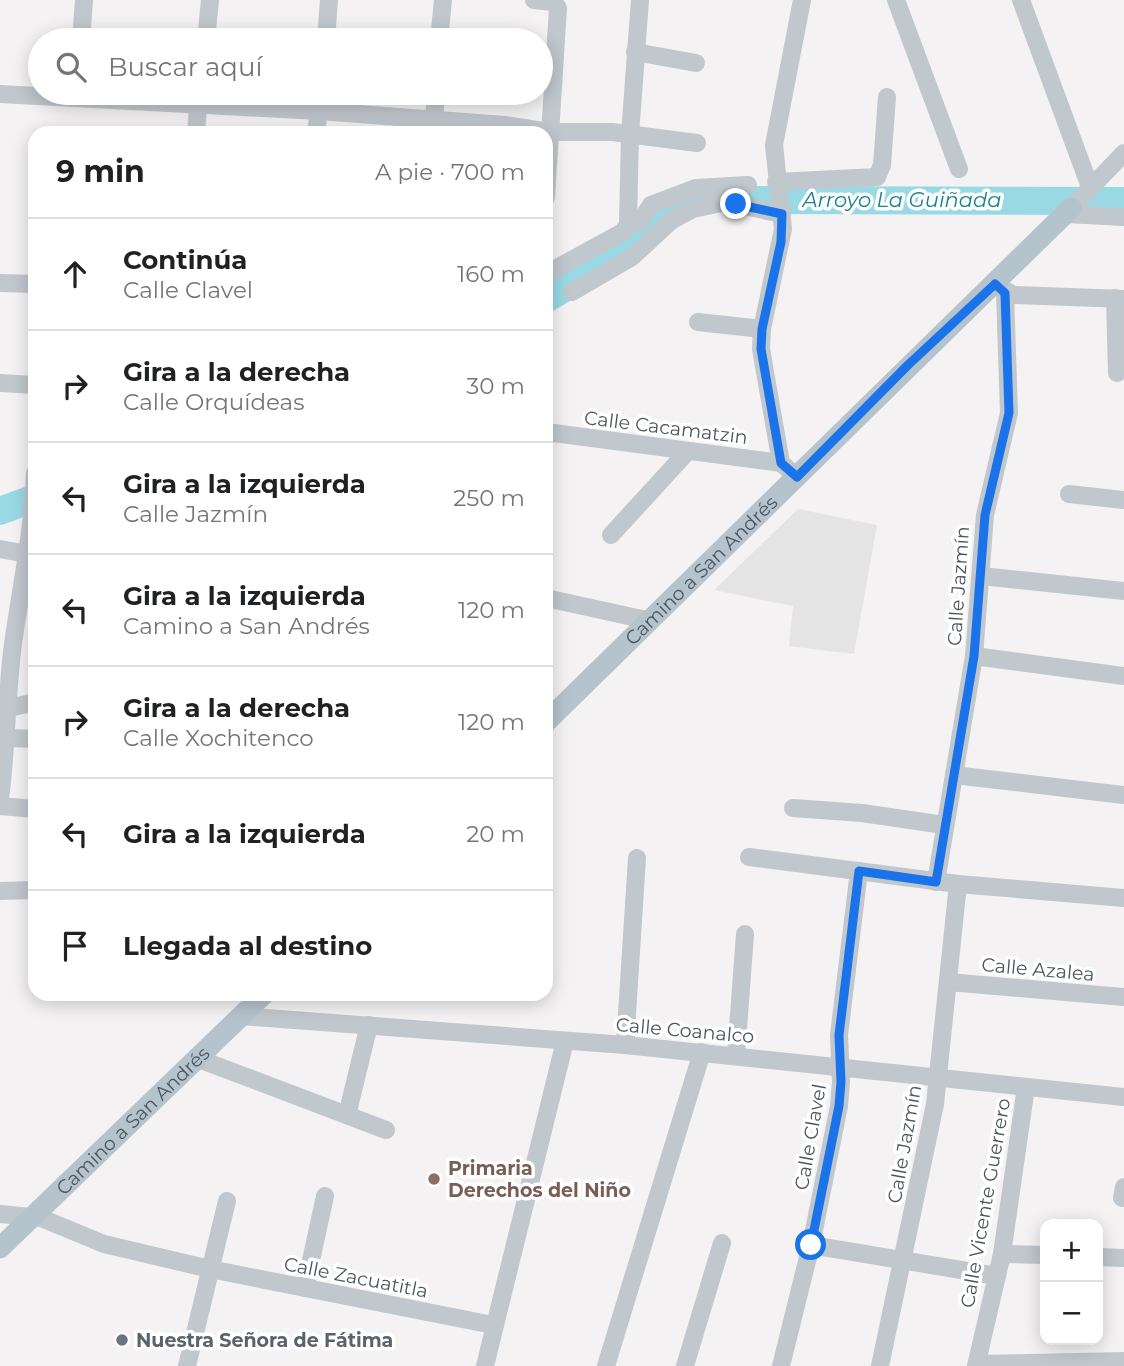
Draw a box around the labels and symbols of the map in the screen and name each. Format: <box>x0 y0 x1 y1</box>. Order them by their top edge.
water label: Arroyo La Guiñada <box>801 187 1001 212</box>
route end <box>720 188 751 219</box>
street label: Calle Cacamatzin <box>583 406 749 449</box>
street label: Camino a San Andrés <box>620 491 782 650</box>
street label: Calle Jazmín <box>943 525 974 647</box>
street label: Calle Azalea <box>981 953 1095 986</box>
street label: Calle Coanalco <box>615 1013 755 1048</box>
street label: Camino a San Andrés <box>51 1042 214 1200</box>
street label: Calle Clavel <box>790 1082 831 1192</box>
street label: Calle Jazmín <box>883 1083 926 1205</box>
street label: Calle Vicente Guerrero <box>956 1096 1015 1310</box>
place label: Primaria Derechos del Niño <box>448 1157 631 1202</box>
marker: Primaria Derechos del Niño <box>426 1171 442 1187</box>
route start <box>795 1229 826 1260</box>
street label: Calle Zacuatitla <box>282 1252 430 1303</box>
place label: Nuestra Señora de Fátima <box>136 1329 393 1352</box>
marker: Nuestra Señora de Fátima <box>114 1332 130 1348</box>

